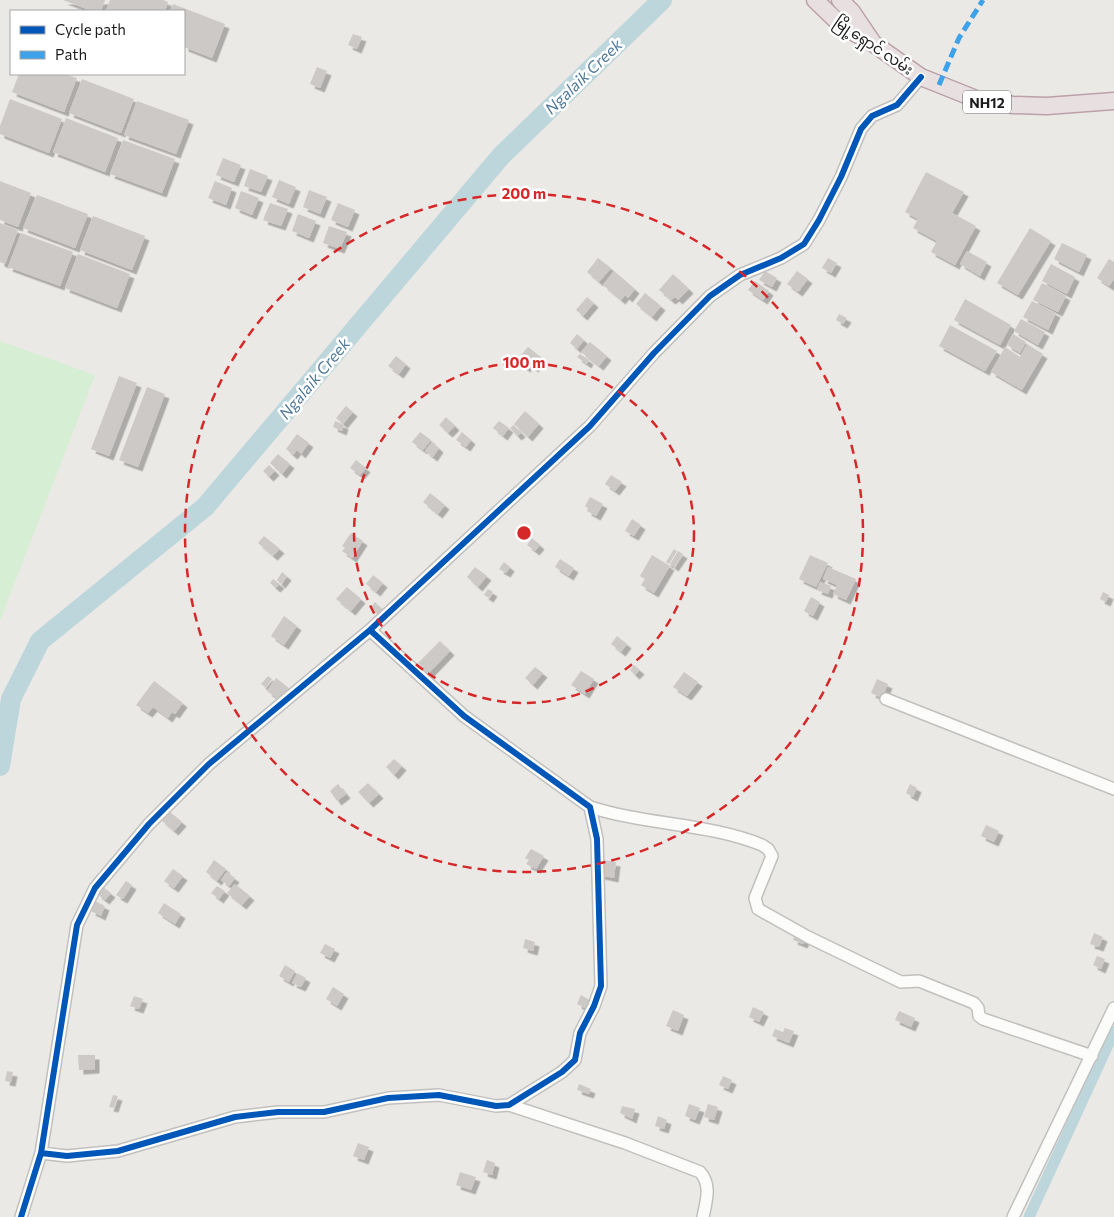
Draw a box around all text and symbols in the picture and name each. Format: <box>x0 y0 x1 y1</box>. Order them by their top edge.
legend <box>10 10 185 75</box>
street label: မြို့ရှောင် လမ်း <box>829 12 917 81</box>
text: Cycle path <box>55 20 126 38</box>
water label: Ngalaik Creek <box>540 34 626 118</box>
text: Path <box>55 45 87 63</box>
road number: NH12 <box>963 90 1011 114</box>
text: 200 m <box>502 184 546 202</box>
water label: Ngalaik Creek <box>275 333 354 422</box>
text: 100 m <box>503 353 545 371</box>
centre of rings <box>515 524 533 542</box>

